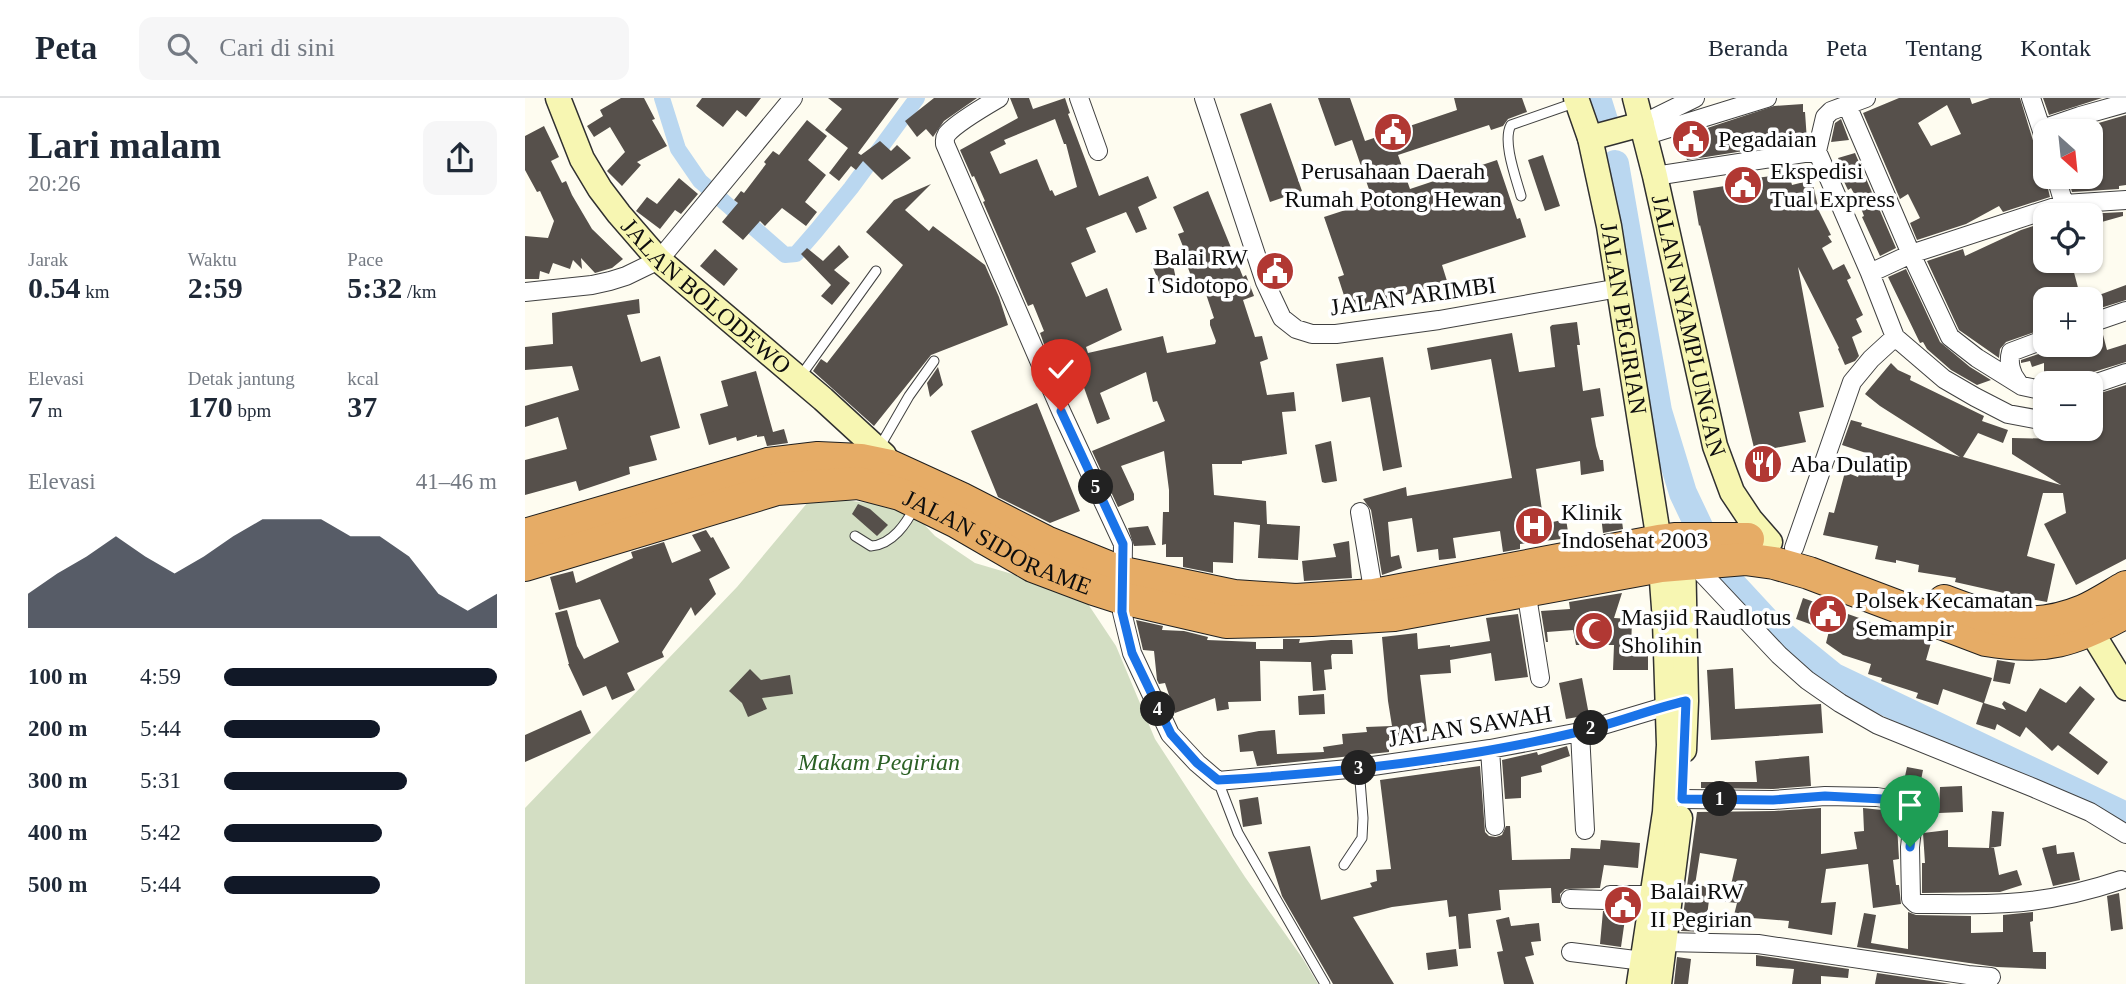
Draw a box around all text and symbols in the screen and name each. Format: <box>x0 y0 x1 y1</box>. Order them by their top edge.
search box <box>139 17 629 80</box>
icon: search <box>163 29 201 67</box>
text: Peta <box>35 30 97 66</box>
text: Cari di sini <box>219 33 335 62</box>
text: Beranda <box>1708 35 1788 61</box>
text: Peta <box>1826 35 1867 61</box>
text: Tentang <box>1905 35 1982 61</box>
text: Kontak <box>2020 35 2091 61</box>
public building icon: Perusahaan Daerah Rumah Potong Hewan <box>1372 111 1414 153</box>
public building icon: Pegadaian <box>1670 118 1712 160</box>
north arrow <box>2033 119 2103 189</box>
map controls <box>2033 119 2103 441</box>
button: share <box>423 121 497 195</box>
text: Lari malam <box>28 124 221 166</box>
place label: Pegadaian <box>1718 126 1817 152</box>
place label: Perusahaan Daerah Rumah Potong Hewan <box>1284 158 1502 212</box>
place label: Ekspedisi Tual Express <box>1770 158 1895 212</box>
public building icon: Ekspedisi Tual Express <box>1722 164 1764 206</box>
text: 20:26 <box>28 171 80 196</box>
street label: JALAN NYAMPLUNGAN <box>1647 192 1731 460</box>
button: locate <box>2033 203 2103 273</box>
street label: JALAN BOLODEWO <box>616 213 796 379</box>
street label: JALAN PEGIRIAN <box>1596 221 1652 416</box>
place label: Balai RW I Sidotopo <box>1147 244 1248 298</box>
text: Jarak <box>28 249 68 270</box>
text: Waktu <box>188 249 237 270</box>
text: Pace <box>347 249 383 270</box>
public building icon: Balai RW I Sidotopo <box>1254 250 1296 292</box>
text: 0.54 <box>28 271 81 304</box>
text: 2:59 <box>188 271 243 304</box>
text: 5:32 <box>347 271 402 304</box>
street label: JALAN ARIMBI <box>1328 271 1498 321</box>
text: km <box>81 281 110 302</box>
text: /km <box>402 281 437 302</box>
button: + <box>2033 287 2103 357</box>
pin <box>1031 339 1091 411</box>
icon: check <box>1042 350 1080 388</box>
text: Elevasi <box>28 368 84 389</box>
text: Detak jantung <box>188 368 295 389</box>
text: kcal <box>347 368 379 389</box>
button: − <box>2033 371 2103 441</box>
text: 7 <box>28 390 43 423</box>
text: 170 <box>188 390 233 423</box>
text: 37 <box>347 390 377 423</box>
text: m <box>43 400 63 421</box>
text: bpm <box>233 400 271 421</box>
restaurant icon: Aba Dulatip <box>1742 443 1784 485</box>
place label: Aba Dulatip <box>1790 451 1908 477</box>
text: Elevasi <box>28 469 96 494</box>
text: 41–46 m <box>416 469 497 494</box>
pin: 5 <box>1079 470 1113 504</box>
text: 5 <box>1091 476 1100 497</box>
street label: JALAN SIDORAME <box>899 485 1095 600</box>
place label: Klinik Indosehat 2003 <box>1561 499 1708 553</box>
hospital icon: Klinik Indosehat 2003 <box>1513 505 1555 547</box>
place label: Polsek Kecamatan Semampir <box>1855 587 2033 641</box>
public building icon: Polsek Kecamatan Semampir <box>1807 593 1849 635</box>
place label: Masjid Raudlotus Sholihin <box>1621 604 1791 658</box>
mosque icon: Masjid Raudlotus Sholihin <box>1573 610 1615 652</box>
text: 100 m <box>28 664 87 689</box>
text: 4:59 <box>140 664 181 689</box>
pin: 4 <box>1141 692 1175 726</box>
text: 4 <box>1153 698 1162 719</box>
street label: JALAN SAWAH <box>1386 700 1554 752</box>
pin: 2 <box>1573 710 1609 746</box>
text: 200 m <box>28 716 87 741</box>
text: 5:44 <box>140 716 181 741</box>
text: 2 <box>1586 717 1595 738</box>
park label: Makam Pegirian <box>797 749 960 775</box>
pin: 3 <box>1341 750 1377 786</box>
text: 3 <box>1354 757 1363 778</box>
text: 300 m <box>28 768 87 793</box>
text: 5:31 <box>140 768 181 793</box>
pin <box>1880 775 1940 847</box>
pin: 1 <box>1703 782 1737 816</box>
icon: arrive <box>1891 786 1929 824</box>
text: 1 <box>1715 788 1724 809</box>
text: 400 m <box>28 820 87 845</box>
text: 5:42 <box>140 820 181 845</box>
text: 500 m <box>28 872 87 897</box>
text: 5:44 <box>140 872 181 897</box>
place label: Balai RW II Pegirian <box>1650 878 1752 932</box>
public building icon: Balai RW II Pegirian <box>1602 884 1644 926</box>

